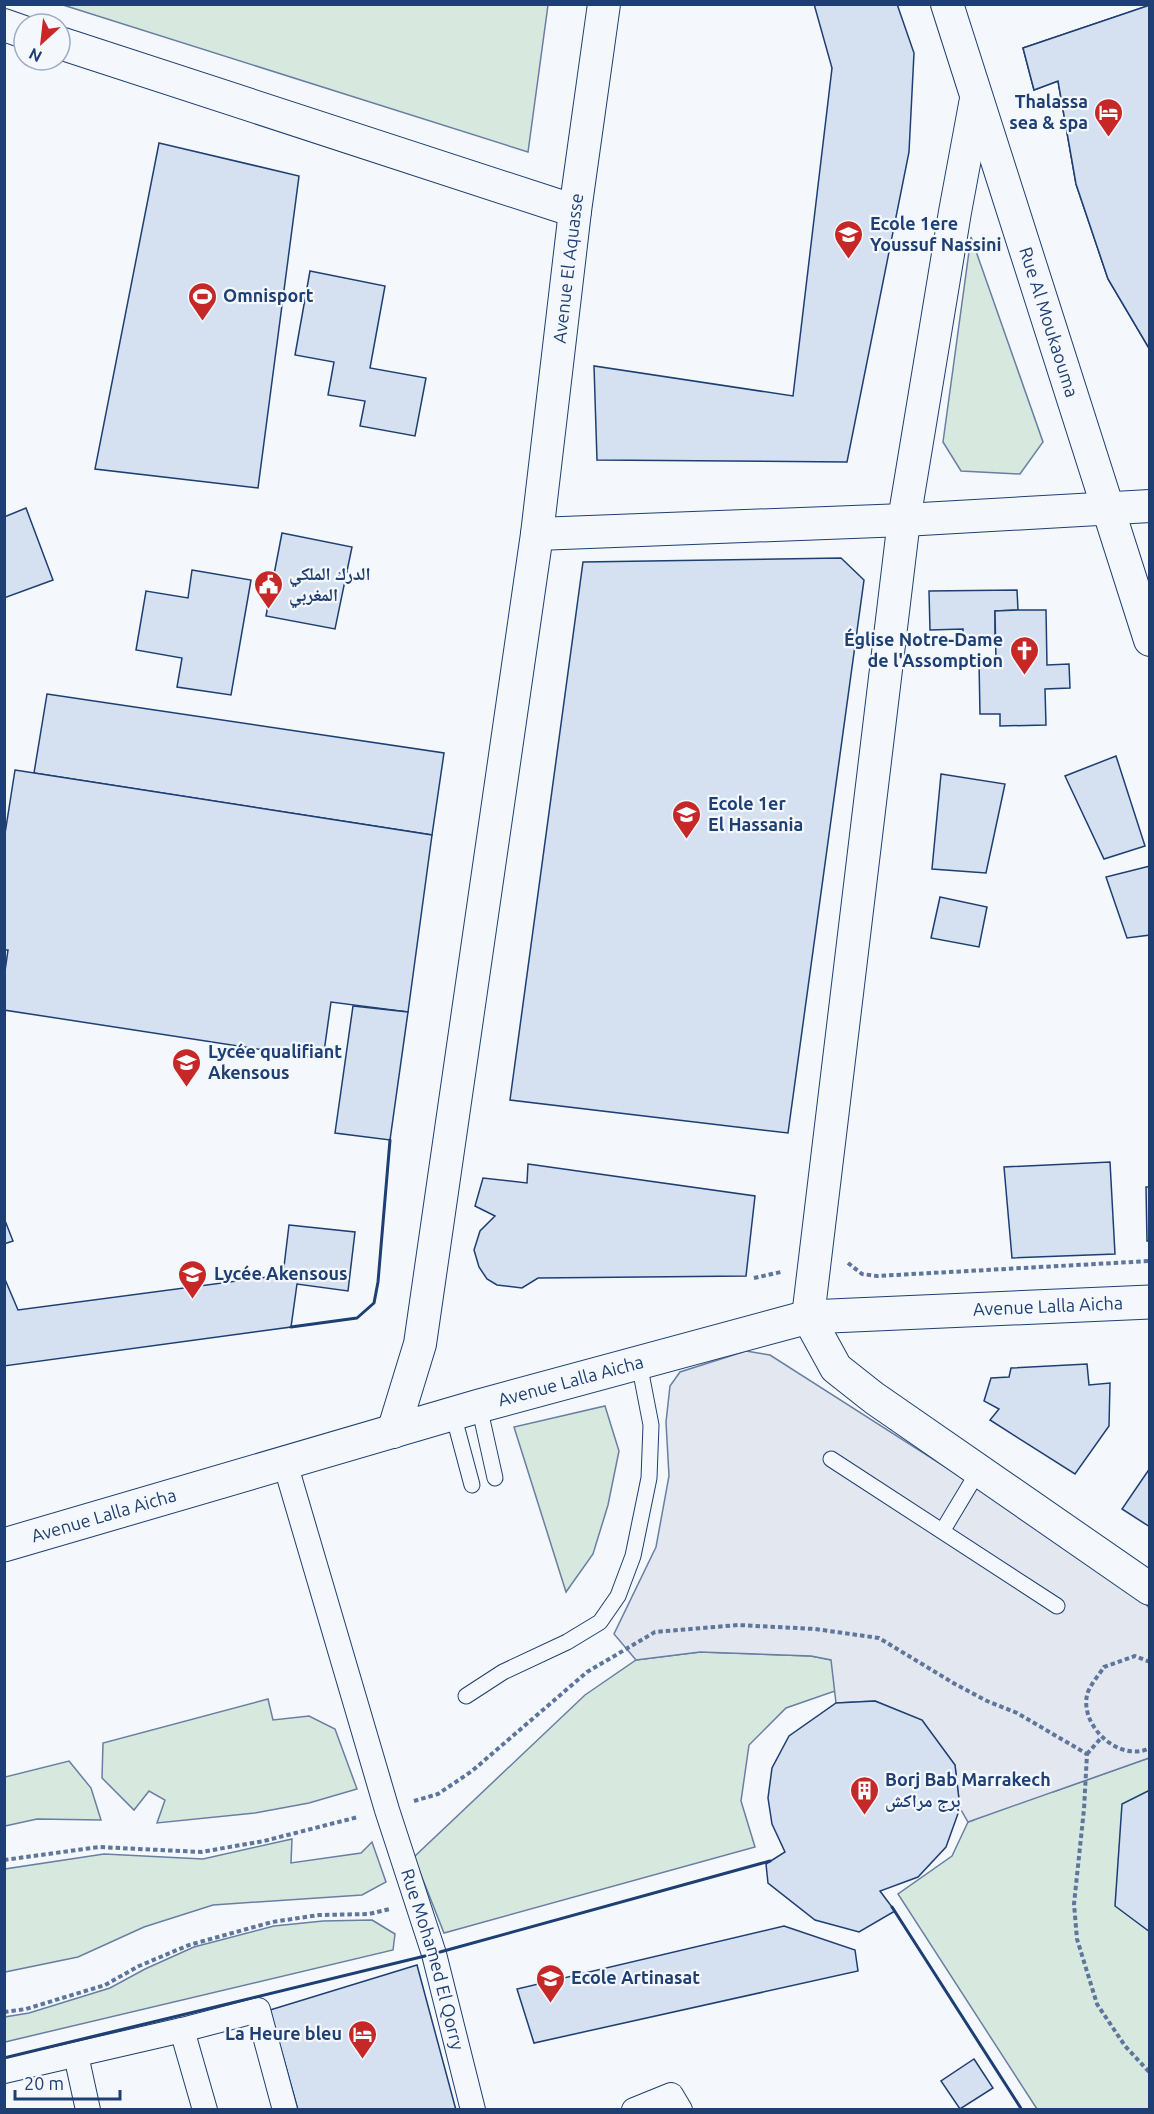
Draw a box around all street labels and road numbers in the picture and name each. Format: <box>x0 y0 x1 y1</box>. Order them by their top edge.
street label: Avenue El Aquasse <box>549 192 586 344</box>
street label: Rue Al Moukaouma <box>1016 244 1083 399</box>
street label: Avenue Lalla Aicha <box>973 1292 1123 1319</box>
street label: Avenue Lalla Aicha <box>495 1351 646 1409</box>
street label: Avenue Lalla Aicha <box>29 1484 178 1546</box>
street label: Rue Mohamed El Qorry <box>398 1866 469 2052</box>

